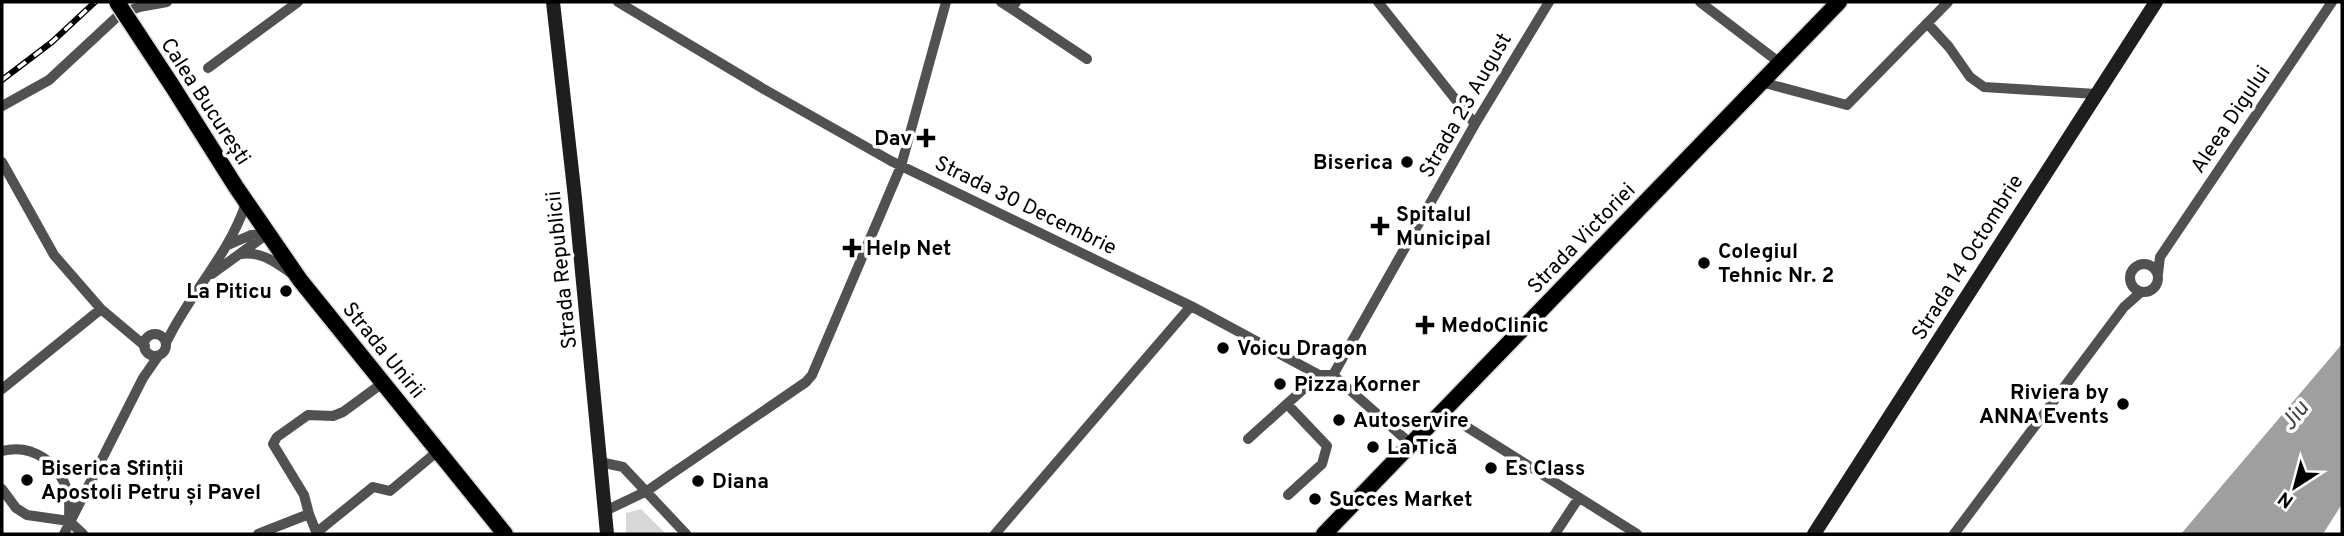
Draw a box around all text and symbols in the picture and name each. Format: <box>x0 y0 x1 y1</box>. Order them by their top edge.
street label: Strada 23 August <box>1414 28 1519 183</box>
street label: Calea București <box>154 33 256 171</box>
street label: Aleea Digului <box>2185 61 2277 179</box>
place label: Dav <box>874 126 912 153</box>
marker: Dav <box>918 130 934 146</box>
place label: Biserica <box>1313 150 1393 177</box>
street label: Strada 30 Decembrie <box>930 151 1121 262</box>
marker: Biserica <box>1399 154 1415 170</box>
street label: Strada 14 Octombrie <box>1906 170 2030 346</box>
street label: Strada Victoriei <box>1522 178 1642 300</box>
street label: Strada Republicii <box>541 189 584 350</box>
place label: Spitalul Municipal <box>1396 202 1491 253</box>
marker: Spitalul Municipal <box>1370 216 1390 236</box>
place label: Help Net <box>866 236 951 263</box>
place label: Colegiul Tehnic Nr. 2 <box>1718 239 1834 290</box>
marker: Help Net <box>844 240 860 256</box>
marker: Colegiul Tehnic Nr. 2 <box>1696 255 1712 271</box>
place label: La Piticu <box>186 279 272 306</box>
marker: La Piticu <box>278 283 294 299</box>
street label: Strada Unirii <box>336 297 430 405</box>
place label: MedoClinic <box>1441 313 1549 340</box>
marker: MedoClinic <box>1415 315 1435 335</box>
place label: Voicu Dragon <box>1237 336 1367 363</box>
marker: Voicu Dragon <box>1215 340 1231 356</box>
place label: Pizza Korner <box>1294 372 1421 399</box>
marker: Pizza Korner <box>1272 376 1288 392</box>
place label: Riviera by ANNA Events <box>1979 380 2109 431</box>
water label: Jiu <box>2275 395 2317 437</box>
marker: Riviera by ANNA Events <box>2115 396 2131 412</box>
place label: Autoservire <box>1353 408 1469 435</box>
marker: Autoservire <box>1331 412 1347 428</box>
place label: La Tică <box>1387 435 1457 462</box>
marker: La Tică <box>1365 439 1381 455</box>
north arrow <box>2260 452 2330 522</box>
place label: Biserica Sfinții Apostoli Petru și Pavel <box>41 456 261 507</box>
place label: Es Class <box>1505 456 1585 483</box>
marker: Es Class <box>1483 460 1499 476</box>
place label: Diana <box>712 469 769 496</box>
marker: Biserica Sfinții Apostoli Petru și Pavel <box>19 472 35 488</box>
marker: Diana <box>690 473 706 489</box>
text: N <box>2274 485 2299 513</box>
place label: Succes Market <box>1329 487 1472 514</box>
marker: Succes Market <box>1307 491 1323 507</box>

